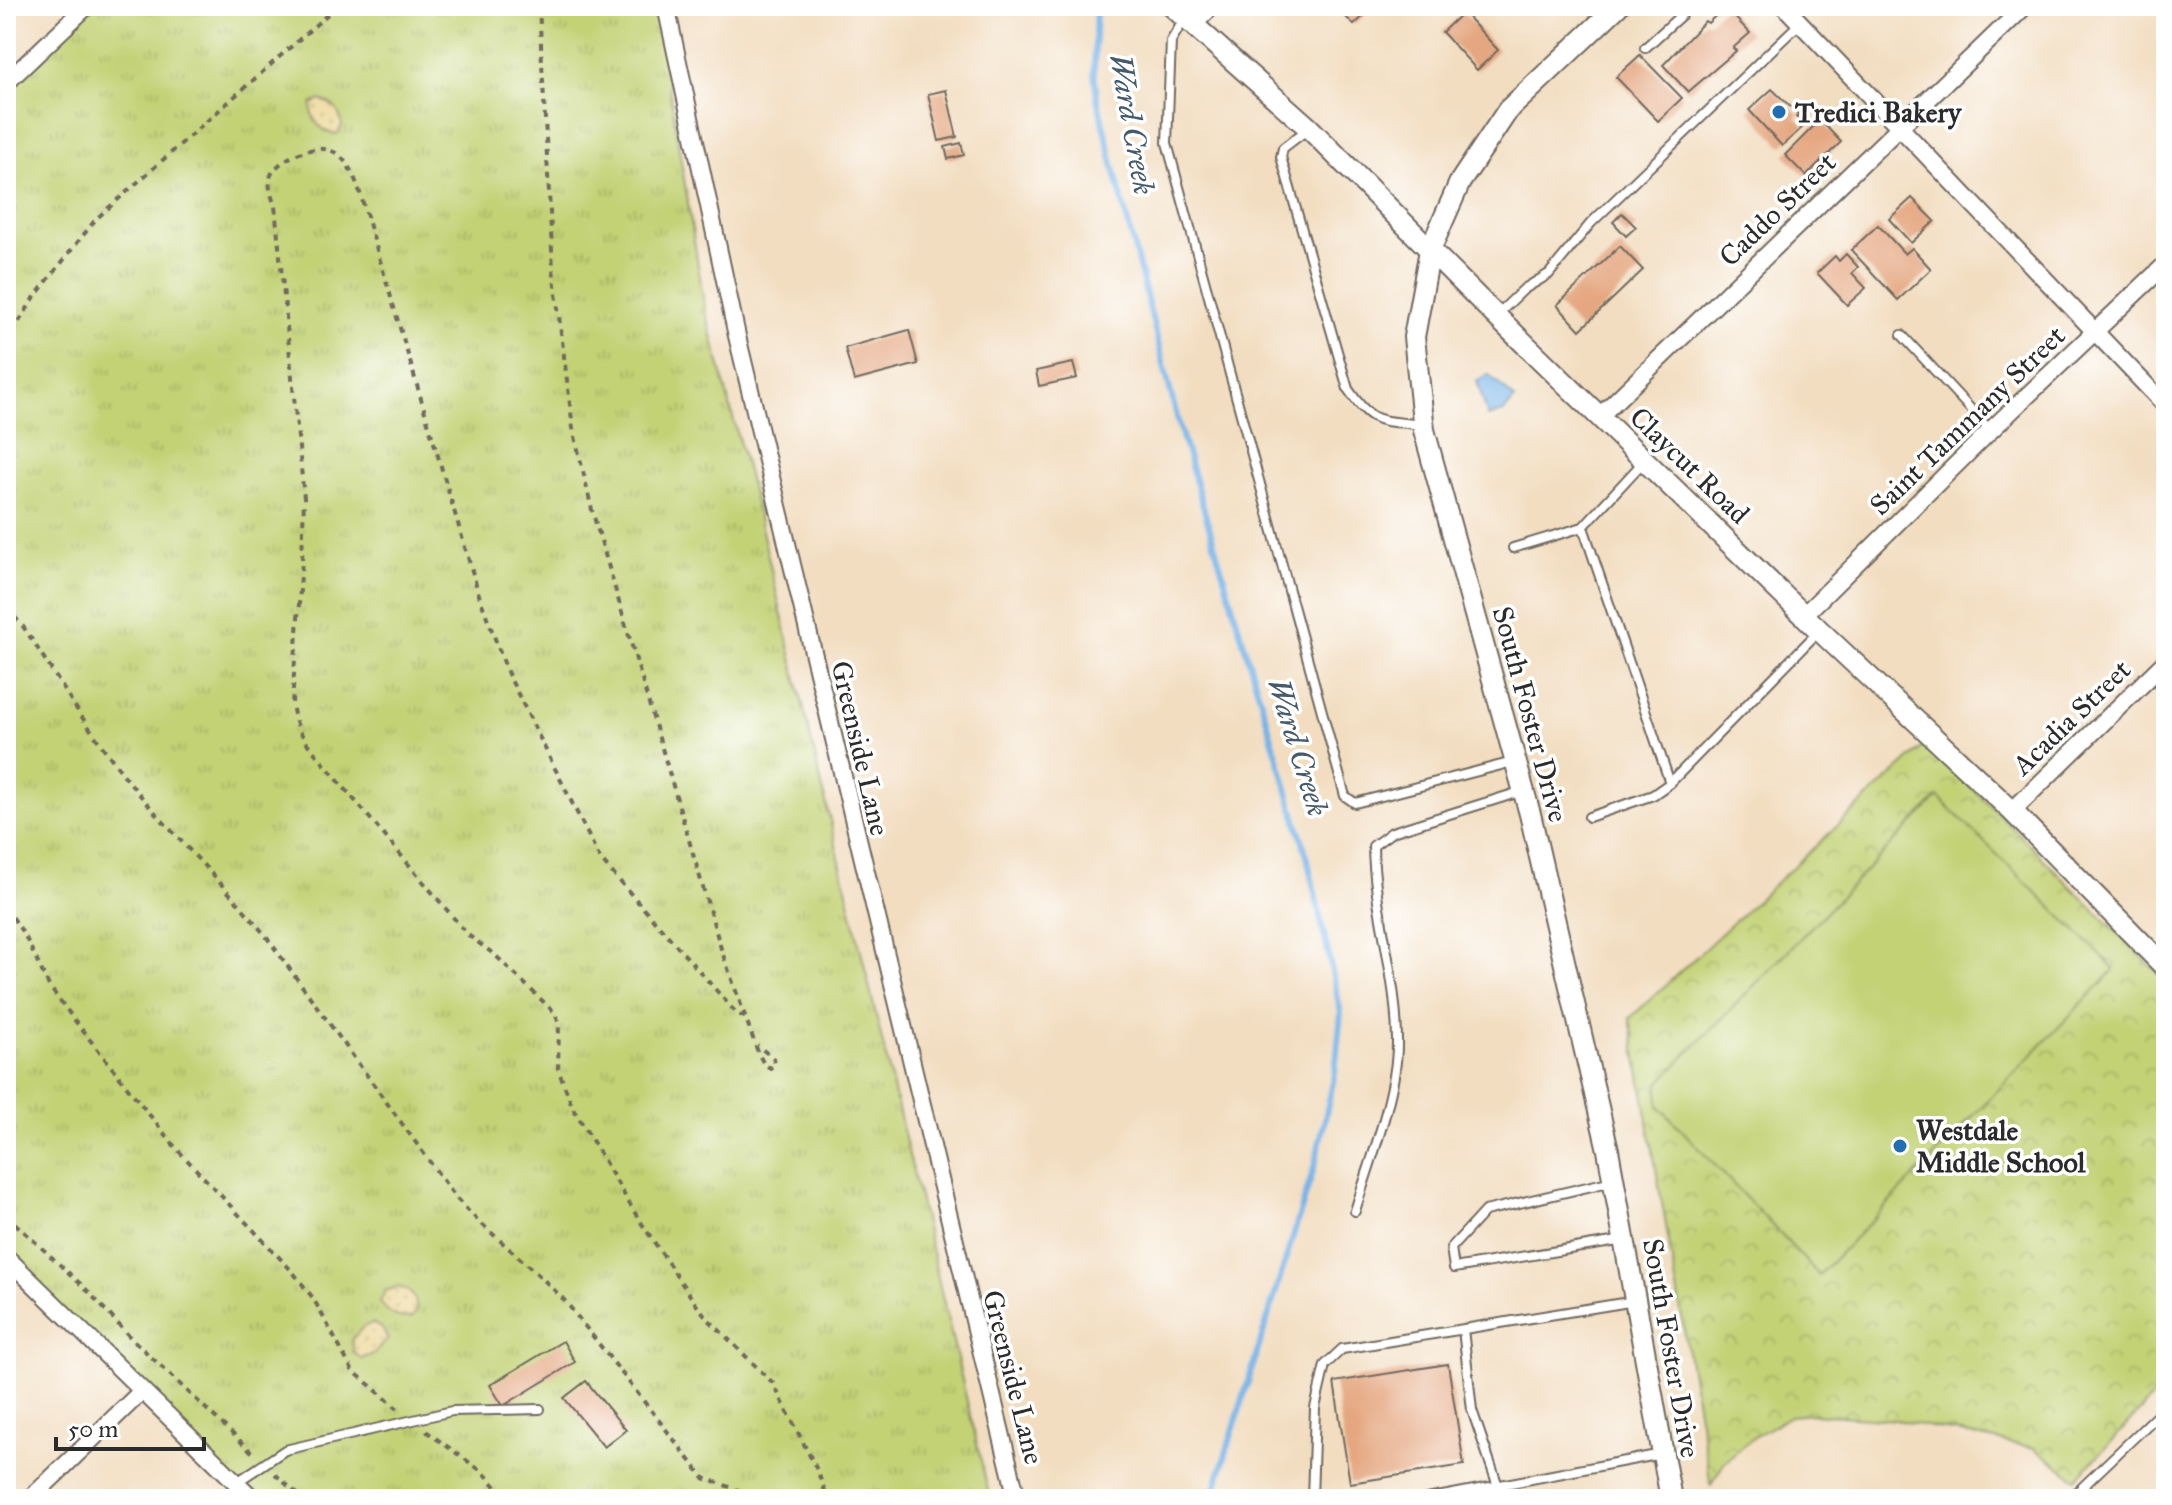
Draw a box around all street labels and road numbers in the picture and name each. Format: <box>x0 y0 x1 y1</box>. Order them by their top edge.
street label: Caddo Street <box>1712 145 1843 274</box>
street label: Saint Tammany Street <box>1862 318 2072 523</box>
street label: Claycut Road <box>1622 399 1757 531</box>
street label: South Foster Drive <box>1485 602 1576 826</box>
street label: Acadia Street <box>2004 652 2138 783</box>
street label: Greenside Lane <box>823 657 898 839</box>
street label: South Foster Drive <box>1635 1236 1708 1460</box>
street label: Greenside Lane <box>975 1286 1052 1468</box>

